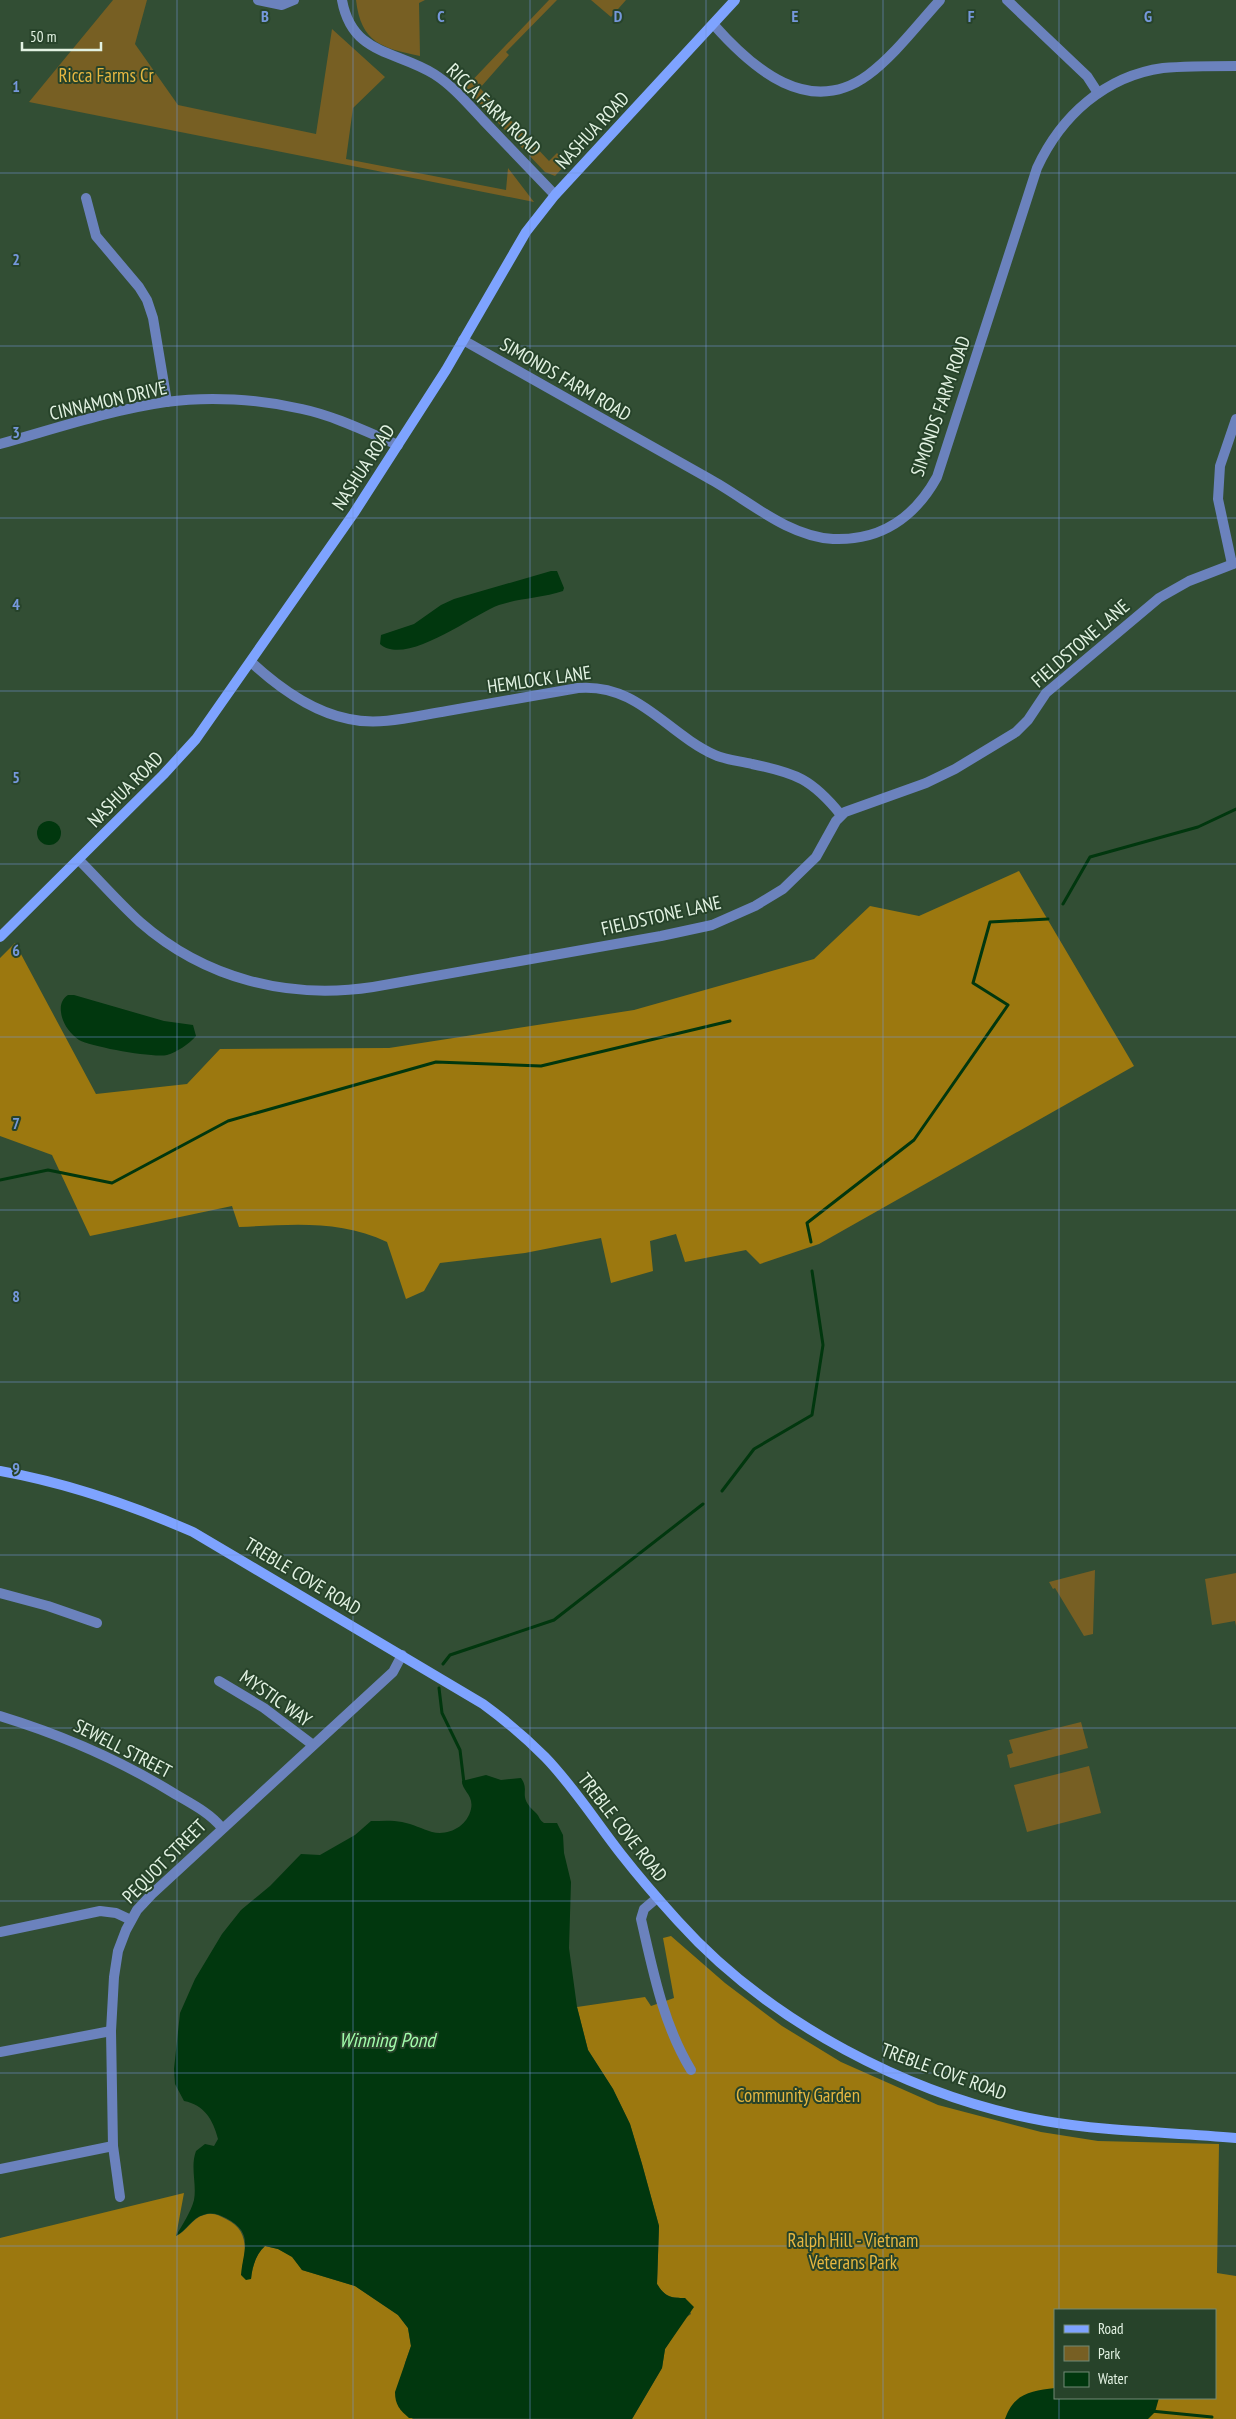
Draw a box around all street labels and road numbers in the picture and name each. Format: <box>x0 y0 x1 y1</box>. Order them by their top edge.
street label: RICCA FARM ROAD <box>442 58 546 160</box>
street label: NASHUA ROAD <box>550 86 634 174</box>
street label: SIMONDS FARM ROAD <box>496 332 636 426</box>
street label: SIMONDS FARM ROAD <box>905 333 975 479</box>
street label: CINNAMON DRIVE <box>47 375 169 425</box>
street label: NASHUA ROAD <box>326 420 400 514</box>
street label: FIELDSTONE LANE <box>1026 594 1134 692</box>
street label: HEMLOCK LANE <box>486 660 592 698</box>
street label: NASHUA ROAD <box>82 746 168 832</box>
street label: FIELDSTONE LANE <box>599 890 723 940</box>
street label: TREBLE COVE ROAD <box>240 1532 366 1620</box>
street label: MYSTIC WAY <box>235 1665 317 1732</box>
street label: SEWELL STREET <box>70 1713 177 1783</box>
street label: TREBLE COVE ROAD <box>573 1768 673 1886</box>
street label: PEQUOT STREET <box>117 1814 211 1908</box>
street label: TREBLE COVE ROAD <box>878 2037 1010 2105</box>

